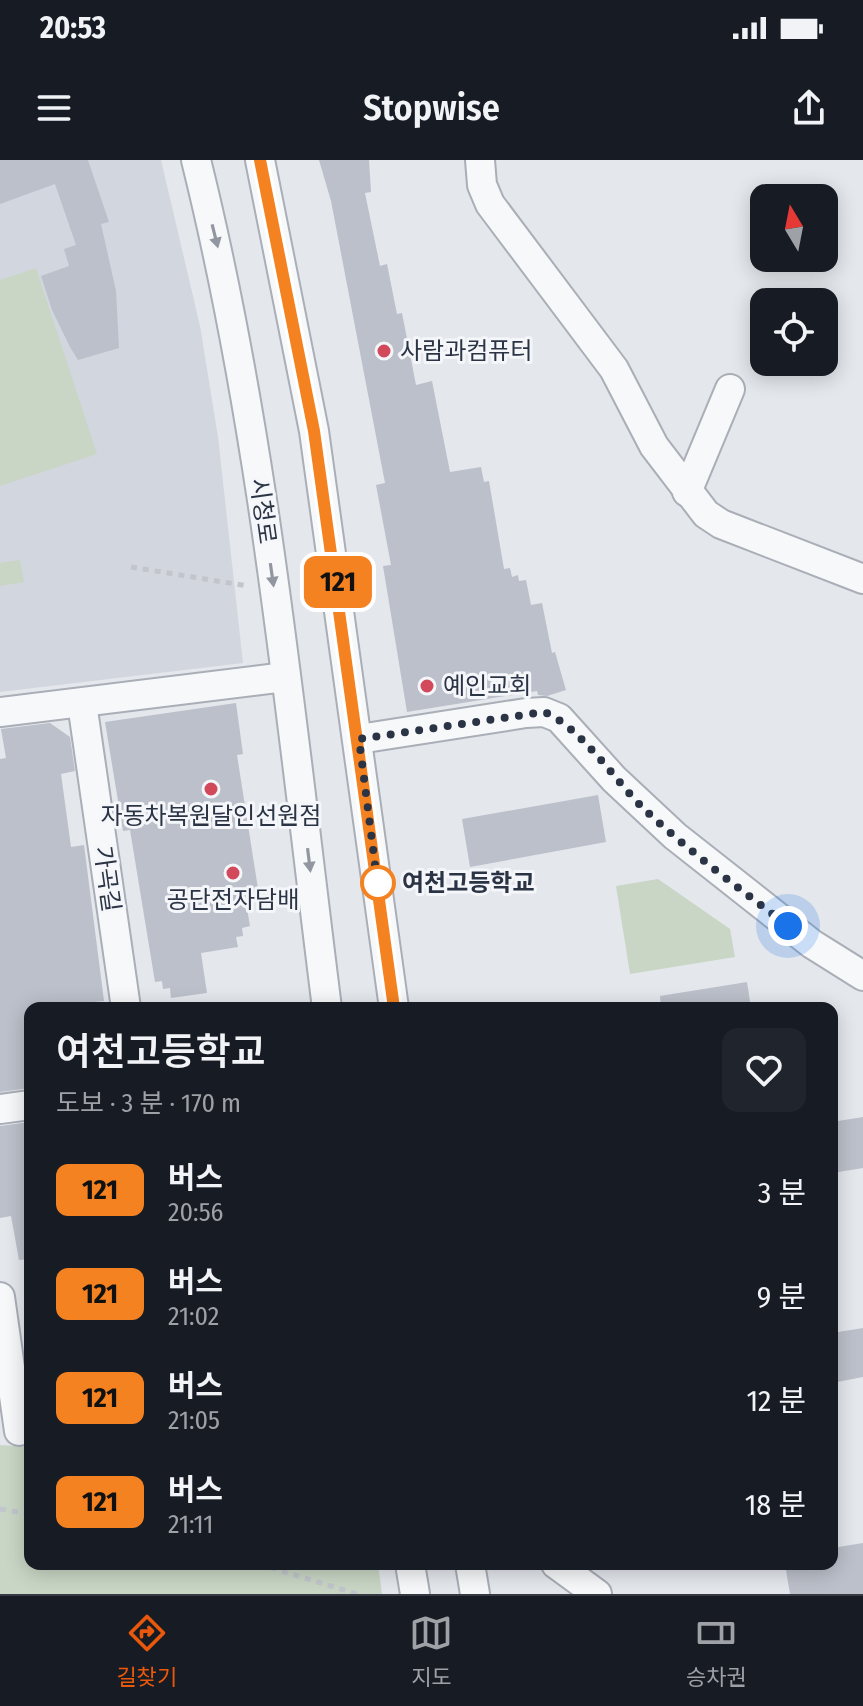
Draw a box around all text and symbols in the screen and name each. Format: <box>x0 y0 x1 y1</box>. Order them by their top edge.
text: 20:53 <box>40 10 106 46</box>
icon: menu <box>32 86 76 130</box>
text: Stopwise <box>363 86 500 130</box>
icon: share <box>787 86 831 130</box>
north arrow <box>750 184 838 272</box>
map controls <box>750 184 838 376</box>
one-way arrow <box>209 223 221 248</box>
button: locate <box>750 288 838 376</box>
place label: 사람과컴퓨터 <box>400 337 532 365</box>
marker: 사람과컴퓨터 <box>375 342 393 360</box>
street label: 시청로 <box>245 476 281 546</box>
line badge: 121 <box>292 556 384 608</box>
one-way arrow <box>265 563 278 588</box>
text: 121 <box>320 565 356 598</box>
place label: 예인교회 <box>443 672 531 700</box>
marker: 예인교회 <box>418 677 436 695</box>
marker: 자동차복원달인선원점 <box>202 780 220 798</box>
place label: 자동차복원달인선원점 <box>101 802 321 830</box>
street label: 가곡길 <box>89 844 125 914</box>
one-way arrow <box>302 848 315 873</box>
marker: 공단전자담배 <box>224 864 242 882</box>
marker: 여천고등학교 <box>361 866 395 900</box>
place label: 여천고등학교 <box>402 869 534 897</box>
place label: 공단전자담배 <box>167 886 299 914</box>
your location <box>768 906 808 946</box>
button: heart <box>722 1028 806 1112</box>
text: 여천고등학교 <box>56 1029 266 1075</box>
text: 도보 · 3 분 · 170 m <box>56 1088 241 1119</box>
text: 버스 <box>168 1160 223 1196</box>
text: 121 <box>82 1173 118 1206</box>
text: 3 분 <box>758 1175 806 1211</box>
text: 20:56 <box>168 1197 223 1228</box>
text: 버스 <box>168 1264 223 1300</box>
text: 121 <box>82 1277 118 1310</box>
text: 9 분 <box>757 1279 806 1315</box>
text: 21:02 <box>168 1301 219 1332</box>
text: 버스 <box>168 1368 223 1404</box>
text: 121 <box>82 1381 118 1414</box>
text: 12 분 <box>746 1383 806 1419</box>
text: 21:05 <box>168 1405 220 1436</box>
text: 버스 <box>168 1472 223 1508</box>
text: 121 <box>82 1485 118 1518</box>
text: 18 분 <box>745 1487 806 1523</box>
text: 21:11 <box>168 1509 213 1540</box>
tab: 길찾기 <box>116 1611 177 1691</box>
tab: 지도 <box>409 1611 453 1691</box>
tab: 승차권 <box>686 1611 747 1691</box>

